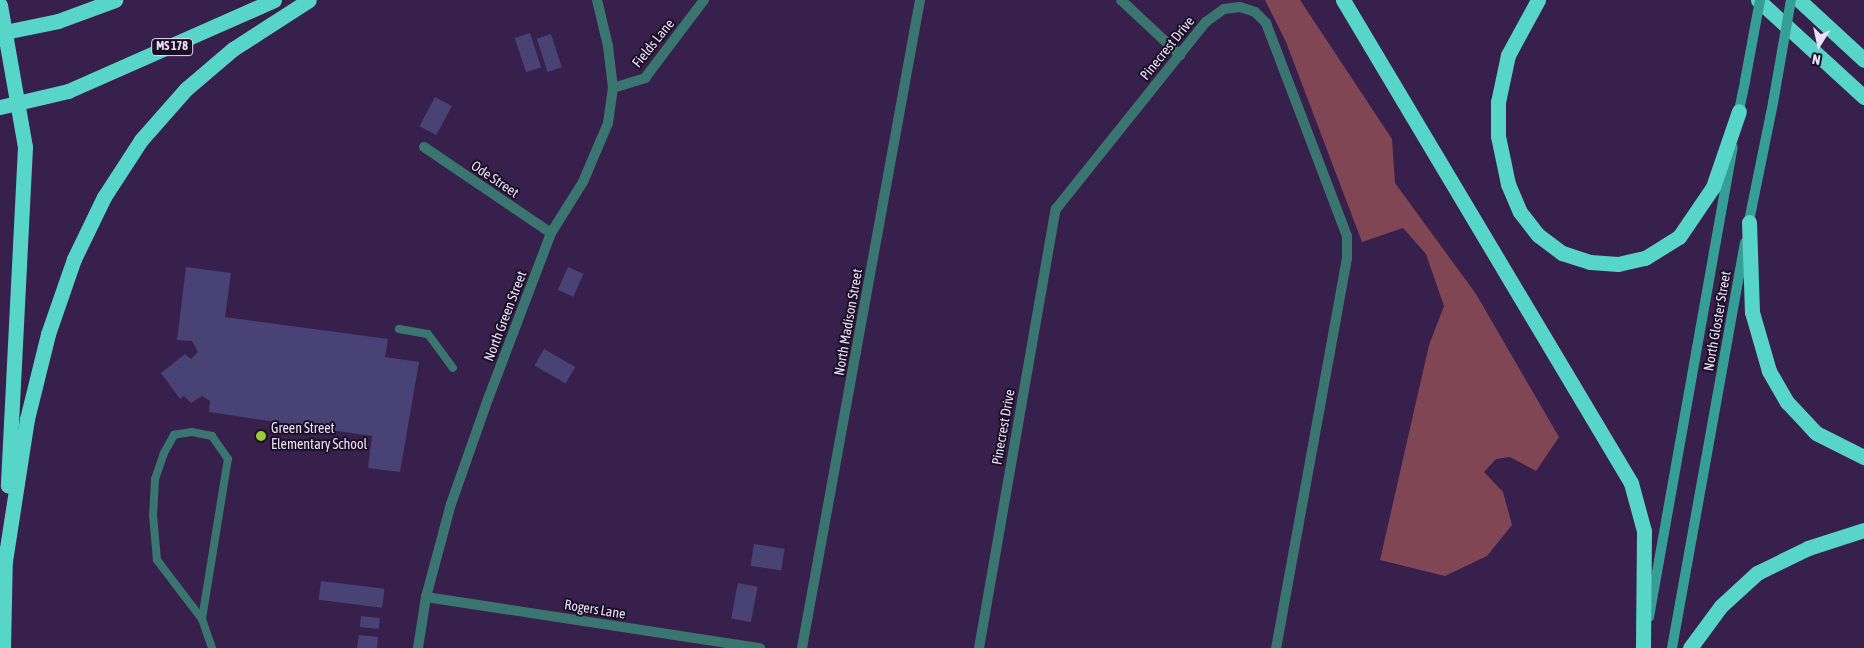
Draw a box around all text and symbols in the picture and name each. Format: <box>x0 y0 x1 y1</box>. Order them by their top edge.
street label: Pinecrest Drive <box>1136 13 1198 83</box>
street label: Fields Lane <box>628 15 678 71</box>
north arrow <box>1794 20 1844 70</box>
road number: MS 178 <box>151 38 193 56</box>
text: N <box>1811 51 1822 68</box>
street label: Ode Street <box>468 157 522 201</box>
street label: North Madison Street <box>830 267 866 377</box>
street label: North Green Street <box>480 269 530 363</box>
street label: North Gloster Street <box>1700 270 1734 372</box>
street label: Pinecrest Drive <box>988 388 1018 466</box>
place label: Green Street Elementary School <box>271 420 367 452</box>
marker: Green Street Elementary School <box>255 430 267 442</box>
street label: Rogers Lane <box>563 596 627 622</box>

